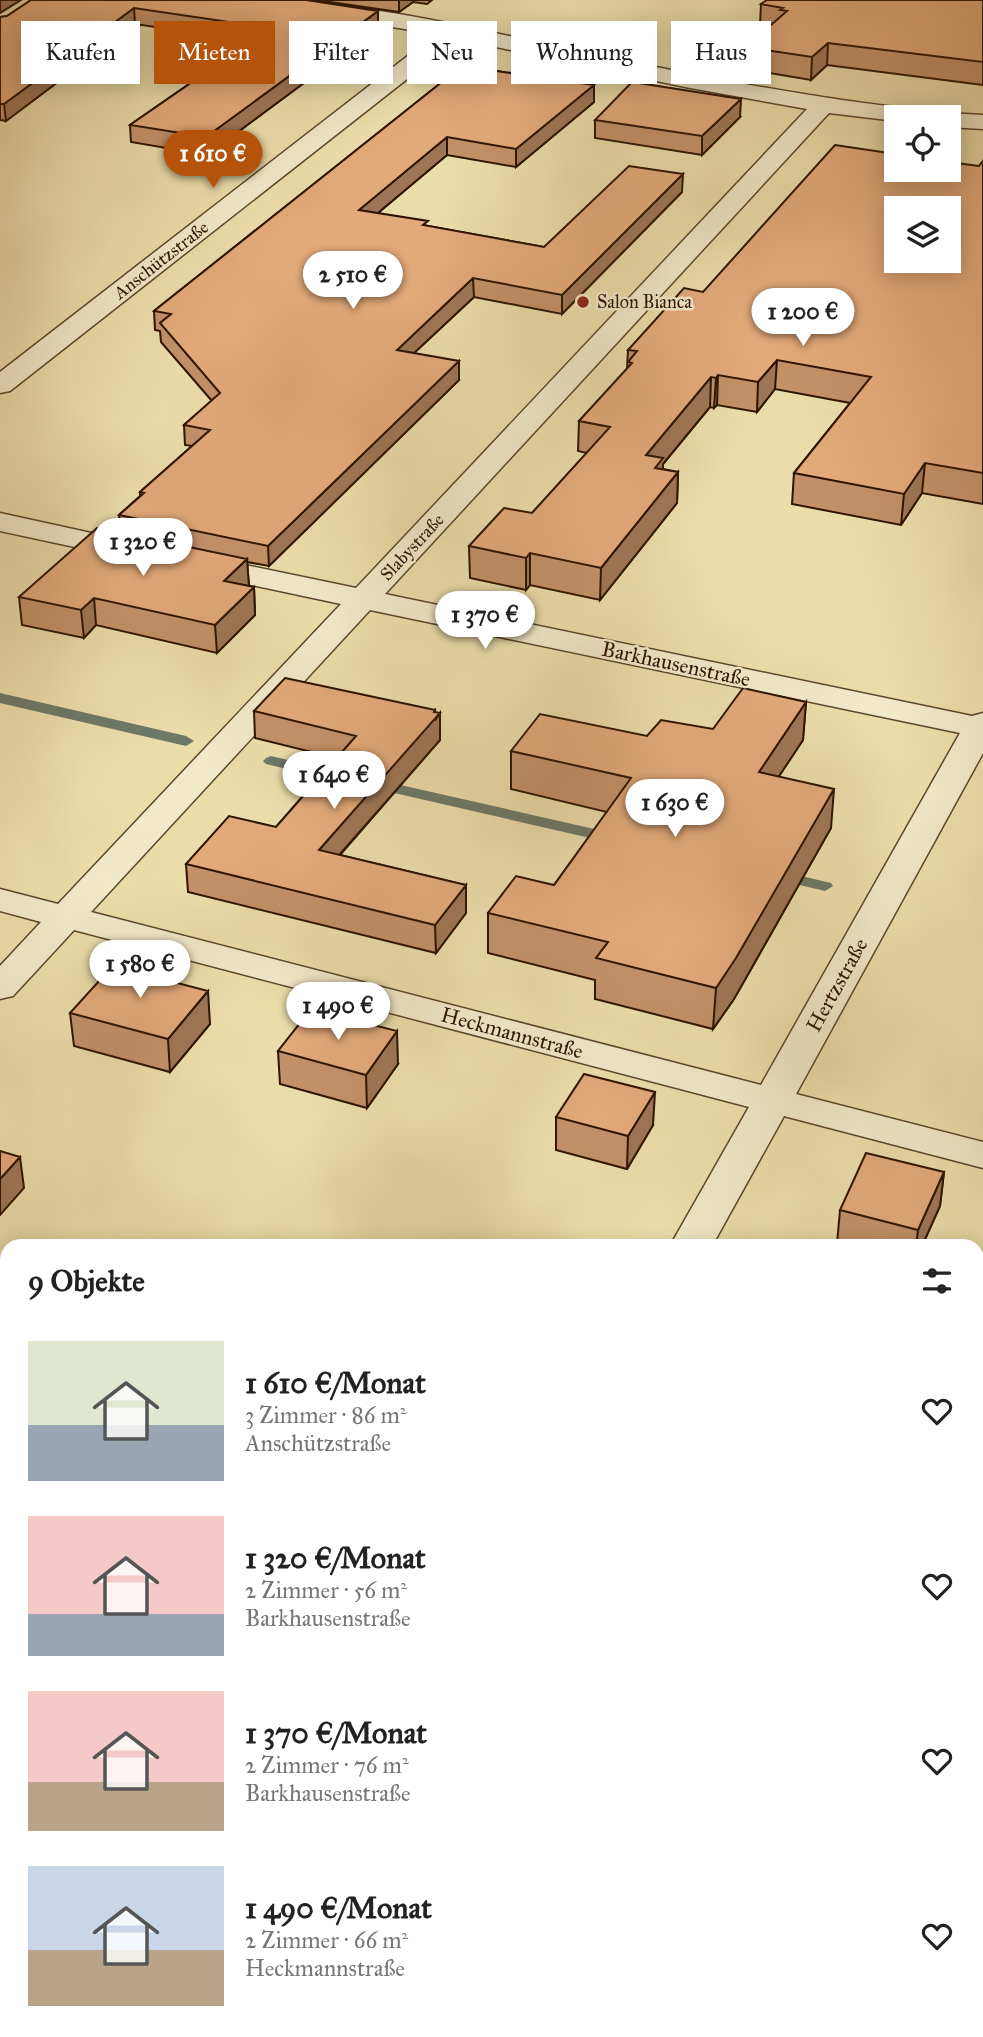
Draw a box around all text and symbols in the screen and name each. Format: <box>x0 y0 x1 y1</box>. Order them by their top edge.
chip: Kaufen <box>21 21 140 84</box>
chip: Mieten <box>154 21 275 84</box>
chip: Filter <box>289 21 393 84</box>
chip: Neu <box>407 21 497 84</box>
chip: Wohnung <box>511 21 657 84</box>
chip: Haus <box>671 21 771 84</box>
map controls <box>884 105 961 273</box>
button: locate <box>884 105 961 182</box>
pin: 1 610 € <box>148 130 278 190</box>
text: 1 610 € <box>180 139 246 167</box>
button: layers <box>884 196 961 273</box>
street label: Anschützstraße <box>108 216 213 304</box>
pin: 2 510 € <box>288 252 418 311</box>
text: 2 510 € <box>319 260 387 288</box>
pin: 1 200 € <box>738 288 868 348</box>
place label: Salon Bianca <box>597 291 692 313</box>
marker: Salon Bianca <box>575 294 591 310</box>
text: 1 200 € <box>767 297 839 325</box>
street label: Slabystraße <box>375 509 449 585</box>
pin: 1 320 € <box>78 518 208 578</box>
text: 1 320 € <box>110 527 176 555</box>
pin: 1 370 € <box>420 592 550 651</box>
text: 1 370 € <box>451 600 519 628</box>
street label: Barkhausenstraße <box>599 636 753 692</box>
pin: 1 640 € <box>269 752 399 811</box>
text: 1 640 € <box>299 760 369 788</box>
pin: 1 630 € <box>610 780 740 839</box>
text: 1 630 € <box>641 788 709 816</box>
street label: Hertzstraße <box>801 933 873 1036</box>
pin: 1 580 € <box>75 940 205 1000</box>
text: 1 580 € <box>105 949 175 977</box>
pin: 1 490 € <box>273 982 403 1042</box>
text: 1 490 € <box>302 991 374 1019</box>
street label: Heckmannstraße <box>438 1002 586 1065</box>
icon: filters <box>918 1262 956 1300</box>
text: 9 Objekte <box>28 1263 145 1299</box>
text: 1 610 €/Monat <box>245 1365 426 1401</box>
icon: home <box>84 1369 168 1453</box>
icon: heart <box>918 1392 956 1430</box>
text: 3 Zimmer · 86 m² <box>245 1401 407 1429</box>
text: Anschützstraße <box>245 1429 391 1457</box>
text: 1 320 €/Monat <box>245 1540 426 1576</box>
icon: home <box>84 1544 168 1628</box>
icon: heart <box>918 1567 956 1605</box>
text: 2 Zimmer · 56 m² <box>245 1576 407 1604</box>
text: Barkhausenstraße <box>245 1604 411 1632</box>
text: 1 370 €/Monat <box>245 1715 427 1751</box>
icon: home <box>84 1719 168 1803</box>
icon: heart <box>918 1742 956 1780</box>
text: 2 Zimmer · 76 m² <box>245 1751 409 1779</box>
text: Barkhausenstraße <box>245 1779 411 1807</box>
text: 1 490 €/Monat <box>245 1890 432 1926</box>
icon: home <box>84 1894 168 1978</box>
icon: heart <box>918 1917 956 1955</box>
text: 2 Zimmer · 66 m² <box>245 1926 408 1954</box>
text: Heckmannstraße <box>245 1954 405 1982</box>

